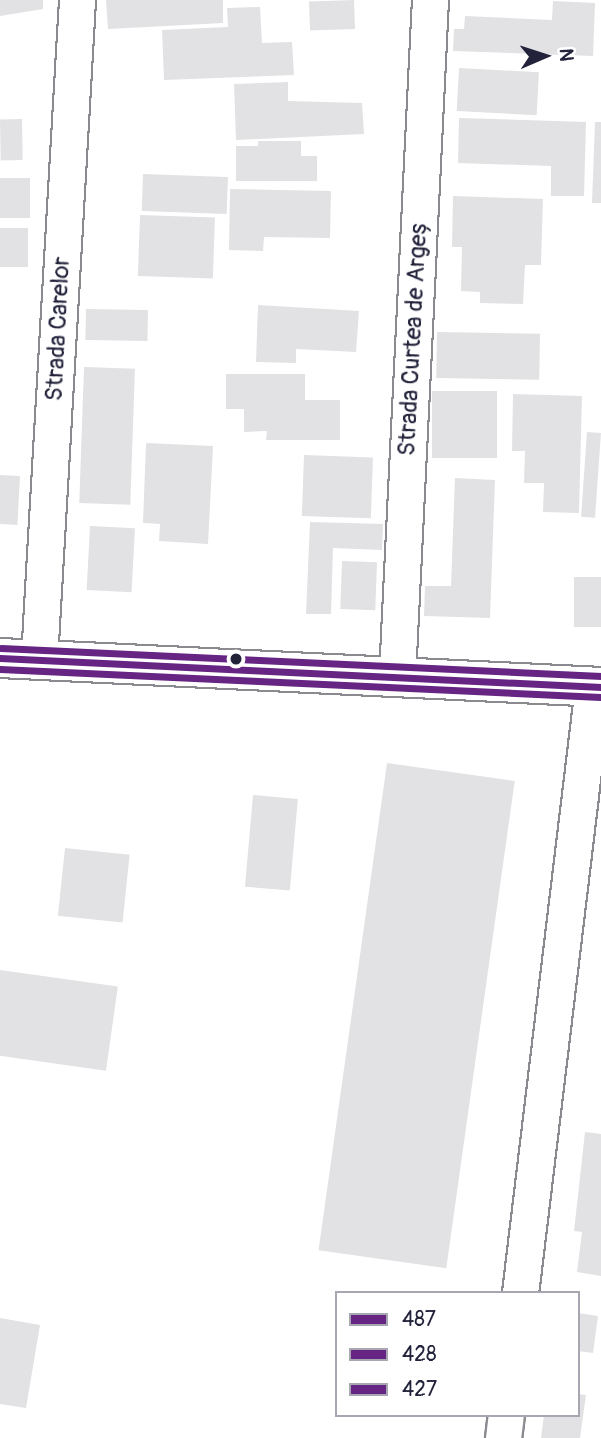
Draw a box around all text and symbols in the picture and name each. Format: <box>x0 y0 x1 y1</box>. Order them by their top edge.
north arrow <box>510 21 580 91</box>
text: N <box>554 48 578 62</box>
street label: Strada Curtea de Argeș <box>392 219 434 457</box>
street label: Strada Carelor <box>40 256 76 402</box>
unlabelled marker <box>229 652 243 666</box>
legend <box>335 1291 580 1417</box>
text: 487 <box>402 1306 436 1333</box>
text: 428 <box>402 1341 437 1368</box>
text: 427 <box>402 1376 437 1403</box>

